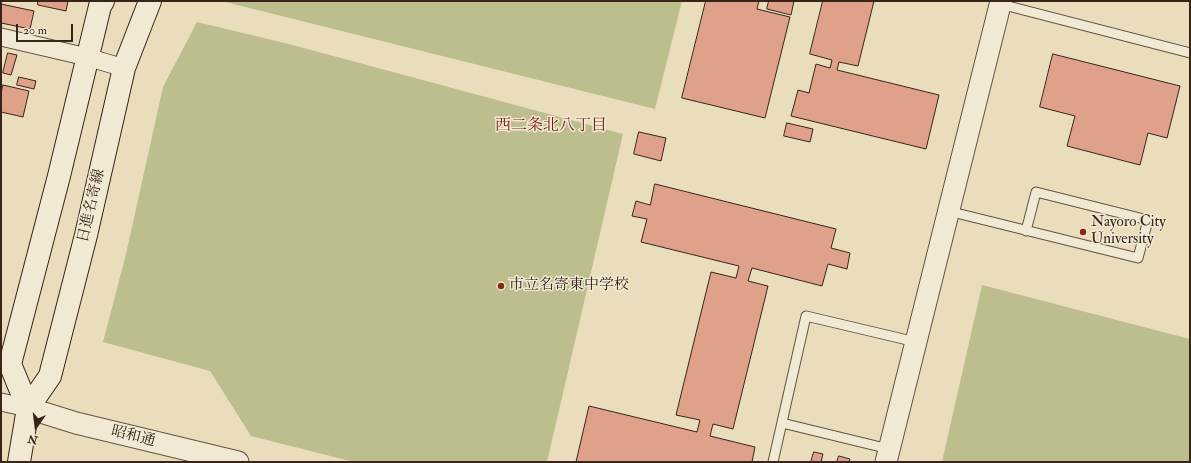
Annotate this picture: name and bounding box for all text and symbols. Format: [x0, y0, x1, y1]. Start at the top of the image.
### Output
scale bar [18, 16, 75, 42]
text: 20 m [23, 23, 47, 38]
district label: 西二条北八丁目 [495, 117, 607, 137]
street label: 日進名寄線 [75, 167, 109, 245]
place label: Nayoro City University [1091, 214, 1166, 249]
marker: Nayoro City University [1078, 227, 1088, 237]
place label: 市立名寄東中学校 [509, 277, 629, 295]
marker: 市立名寄東中学校 [496, 281, 506, 291]
north arrow [16, 407, 56, 447]
street label: 昭和通 [109, 423, 157, 451]
text: N [27, 432, 39, 447]

